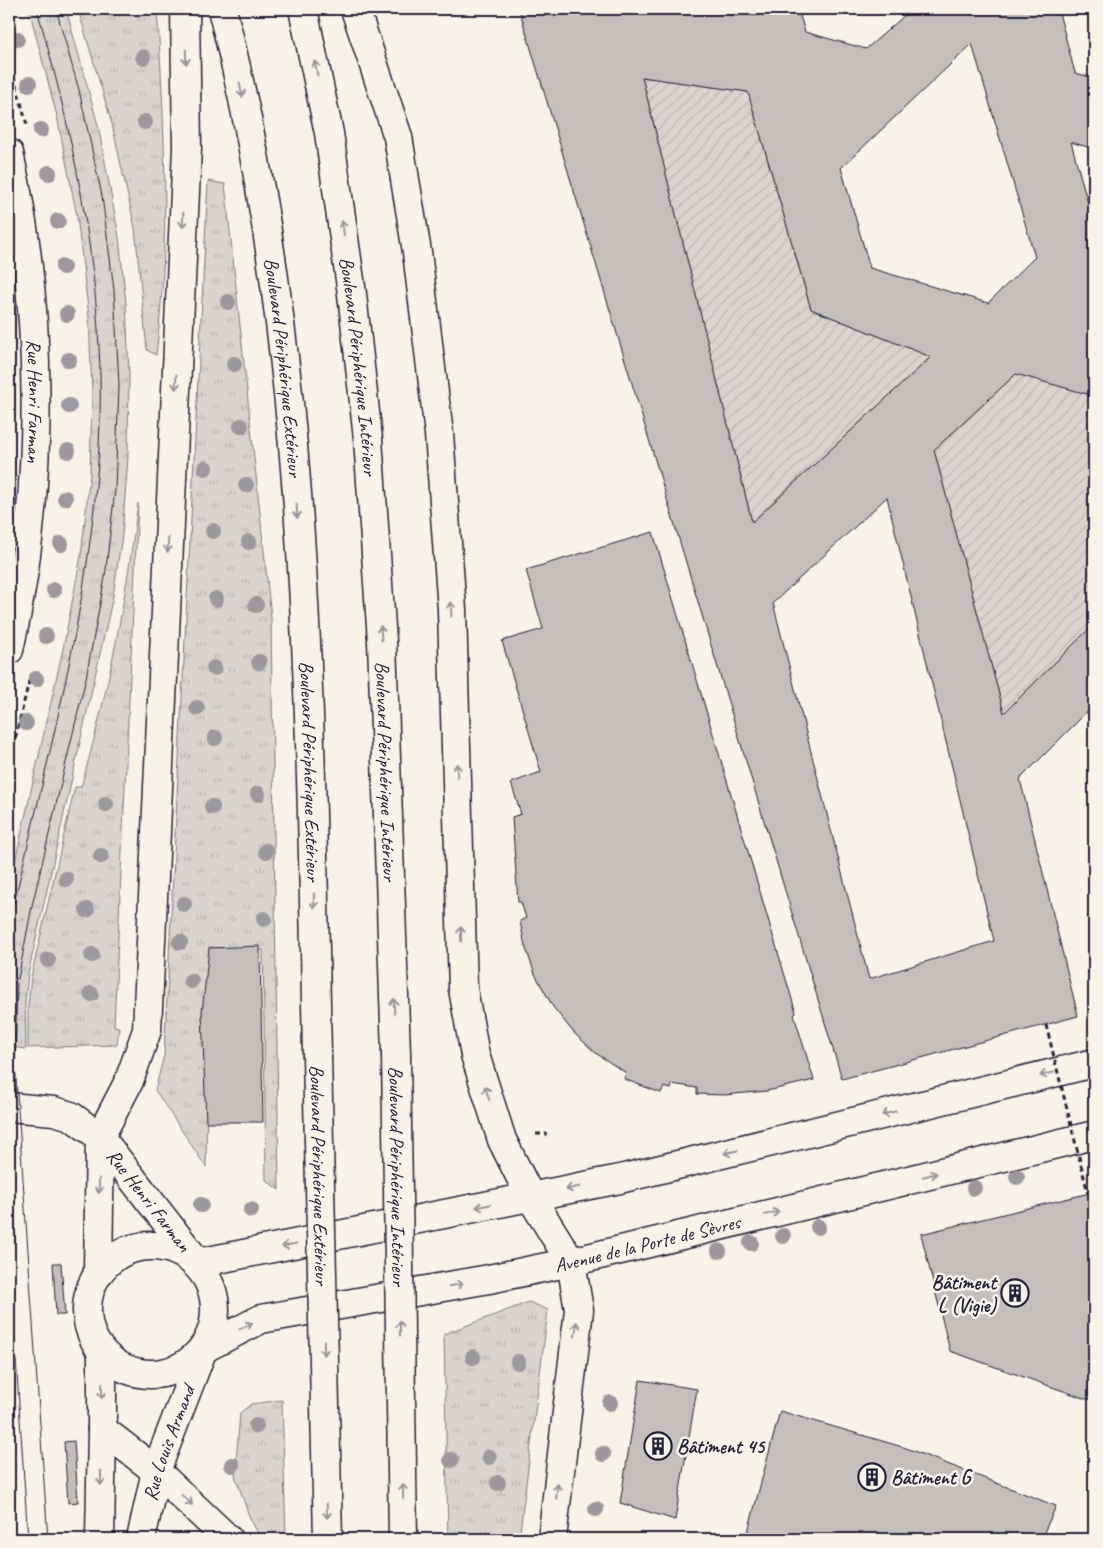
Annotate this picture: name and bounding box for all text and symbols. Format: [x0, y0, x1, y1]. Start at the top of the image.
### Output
one-way arrow [181, 49, 191, 65]
one-way arrow [311, 60, 320, 76]
one-way arrow [237, 82, 246, 98]
one-way arrow [179, 212, 188, 228]
one-way arrow [338, 220, 348, 236]
street label: Boulevard Périphérique Intérieur [334, 255, 383, 478]
street label: Boulevard Périphérique Extérieur [258, 256, 308, 480]
street label: Rue Henri Farman [21, 339, 48, 464]
one-way arrow [171, 374, 180, 390]
one-way arrow [293, 503, 302, 519]
one-way arrow [163, 536, 173, 552]
one-way arrow [447, 601, 456, 617]
one-way arrow [377, 626, 386, 642]
street label: Boulevard Périphérique Extérieur [294, 661, 326, 883]
street label: Boulevard Périphérique Intérieur [370, 661, 402, 883]
one-way arrow [452, 764, 461, 780]
one-way arrow [309, 892, 319, 908]
one-way arrow [457, 926, 466, 942]
one-way arrow [389, 998, 399, 1014]
street label: Boulevard Périphérique Extérieur [304, 1065, 334, 1287]
street label: Boulevard Périphérique Intérieur [383, 1066, 411, 1288]
one-way arrow [1039, 1070, 1055, 1079]
one-way arrow [482, 1086, 491, 1102]
one-way arrow [882, 1109, 898, 1118]
street label: Rue Henri Farman [101, 1144, 197, 1258]
one-way arrow [724, 1148, 740, 1157]
one-way arrow [921, 1170, 937, 1179]
one-way arrow [94, 1178, 104, 1194]
one-way arrow [565, 1184, 581, 1194]
one-way arrow [475, 1202, 491, 1211]
one-way arrow [763, 1208, 779, 1217]
street label: Avenue de la Porte de Sèvres [552, 1209, 745, 1278]
one-way arrow [281, 1240, 297, 1250]
place label: Bâtiment L (Vigie) [931, 1270, 998, 1318]
building icon: Bâtiment L (Vigie) [1000, 1278, 1030, 1308]
one-way arrow [448, 1279, 464, 1289]
one-way arrow [395, 1320, 405, 1336]
one-way arrow [238, 1321, 253, 1330]
one-way arrow [571, 1322, 581, 1338]
one-way arrow [319, 1340, 328, 1356]
street label: Rue Louis Armand [138, 1379, 202, 1503]
one-way arrow [97, 1382, 107, 1399]
building icon: Bâtiment 45 [643, 1431, 673, 1461]
place label: Bâtiment 45 [677, 1434, 766, 1459]
building icon: Bâtiment G [857, 1462, 887, 1492]
place label: Bâtiment G [891, 1465, 973, 1490]
one-way arrow [96, 1470, 106, 1486]
one-way arrow [398, 1483, 407, 1499]
one-way arrow [552, 1483, 562, 1499]
one-way arrow [180, 1494, 193, 1506]
one-way arrow [323, 1503, 332, 1519]

